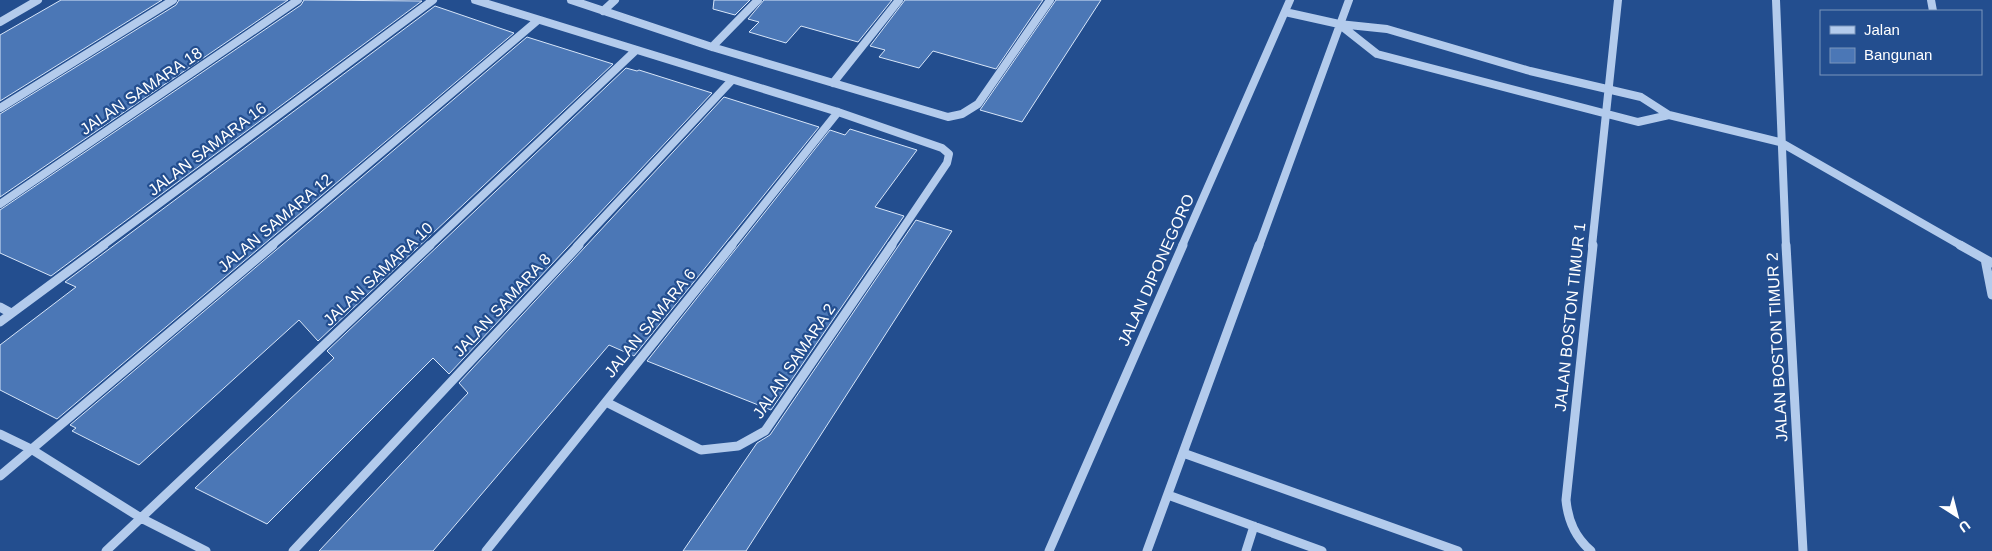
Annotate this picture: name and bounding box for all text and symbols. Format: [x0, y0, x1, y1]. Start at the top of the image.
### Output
legend [1820, 10, 1982, 75]
text: Jalan [1864, 21, 1900, 38]
street label: JALAN SAMARA 18 [77, 44, 205, 138]
text: Bangunan [1864, 46, 1932, 63]
street label: JALAN SAMARA 16 [145, 99, 269, 199]
street label: JALAN SAMARA 12 [215, 170, 335, 276]
street label: JALAN DIPONEGORO [1115, 191, 1197, 349]
street label: JALAN SAMARA 10 [320, 219, 436, 329]
street label: JALAN BOSTON TIMUR 1 [1552, 222, 1588, 412]
street label: JALAN SAMARA 8 [450, 250, 554, 360]
street label: JALAN BOSTON TIMUR 2 [1764, 252, 1790, 442]
street label: JALAN SAMARA 6 [601, 265, 699, 381]
street label: JALAN SAMARA 2 [749, 301, 839, 421]
north arrow [1932, 491, 1982, 541]
text: U [1956, 517, 1973, 536]

